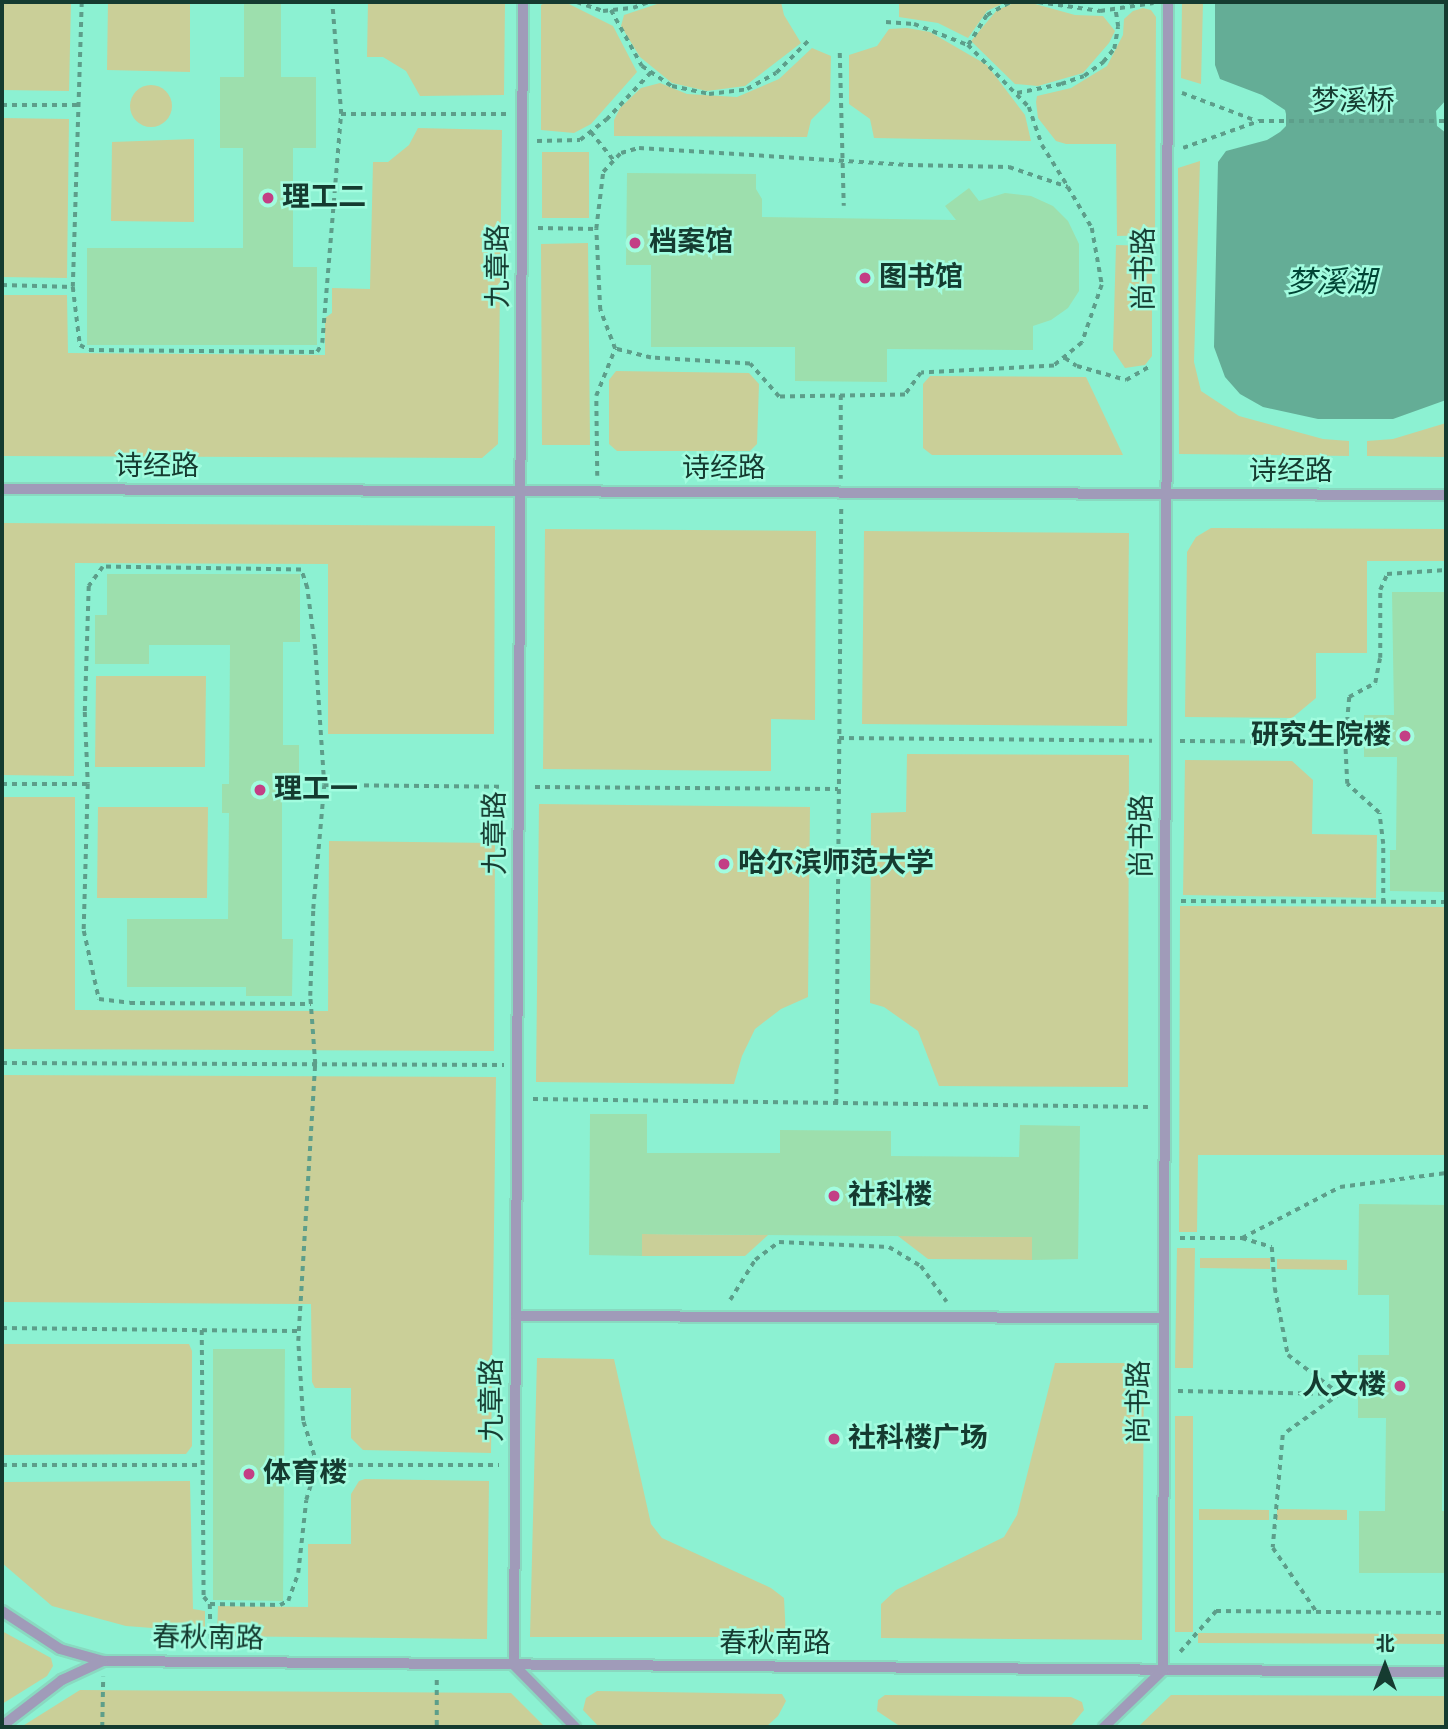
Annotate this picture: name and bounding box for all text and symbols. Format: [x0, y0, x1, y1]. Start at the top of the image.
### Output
street label: 梦溪桥 [1311, 85, 1395, 119]
place label: 理工二 [282, 181, 366, 215]
marker: 理工二 [260, 190, 276, 206]
street label: 九章路 [482, 224, 516, 308]
place label: 档案馆 [649, 226, 733, 260]
street label: 尚书路 [1128, 227, 1162, 311]
marker: 档案馆 [627, 235, 643, 251]
place label: 图书馆 [879, 261, 963, 295]
water label: 梦溪湖 [1286, 265, 1376, 301]
marker: 图书馆 [857, 270, 873, 286]
street label: 诗经路 [115, 450, 199, 484]
street label: 诗经路 [682, 452, 766, 486]
street label: 诗经路 [1249, 455, 1333, 489]
place label: 研究生院楼 [1251, 719, 1391, 753]
marker: 研究生院楼 [1397, 728, 1413, 744]
place label: 理工一 [274, 773, 358, 807]
marker: 理工一 [252, 782, 268, 798]
street label: 九章路 [479, 791, 513, 875]
street label: 尚书路 [1126, 794, 1160, 878]
place label: 哈尔滨师范大学 [738, 847, 934, 881]
marker: 哈尔滨师范大学 [716, 856, 732, 872]
place label: 社科楼 [848, 1179, 932, 1213]
marker: 社科楼 [826, 1188, 842, 1204]
street label: 九章路 [476, 1358, 510, 1442]
street label: 尚书路 [1123, 1360, 1157, 1444]
place label: 人文楼 [1302, 1369, 1386, 1403]
marker: 人文楼 [1392, 1378, 1408, 1394]
place label: 社科楼广场 [848, 1422, 988, 1456]
marker: 社科楼广场 [826, 1431, 842, 1447]
place label: 体育楼 [263, 1457, 347, 1491]
marker: 体育楼 [241, 1466, 257, 1482]
street label: 春秋南路 [152, 1621, 264, 1657]
street label: 春秋南路 [719, 1627, 831, 1661]
north arrow [1350, 1631, 1420, 1701]
text: 北 [1375, 1635, 1395, 1654]

